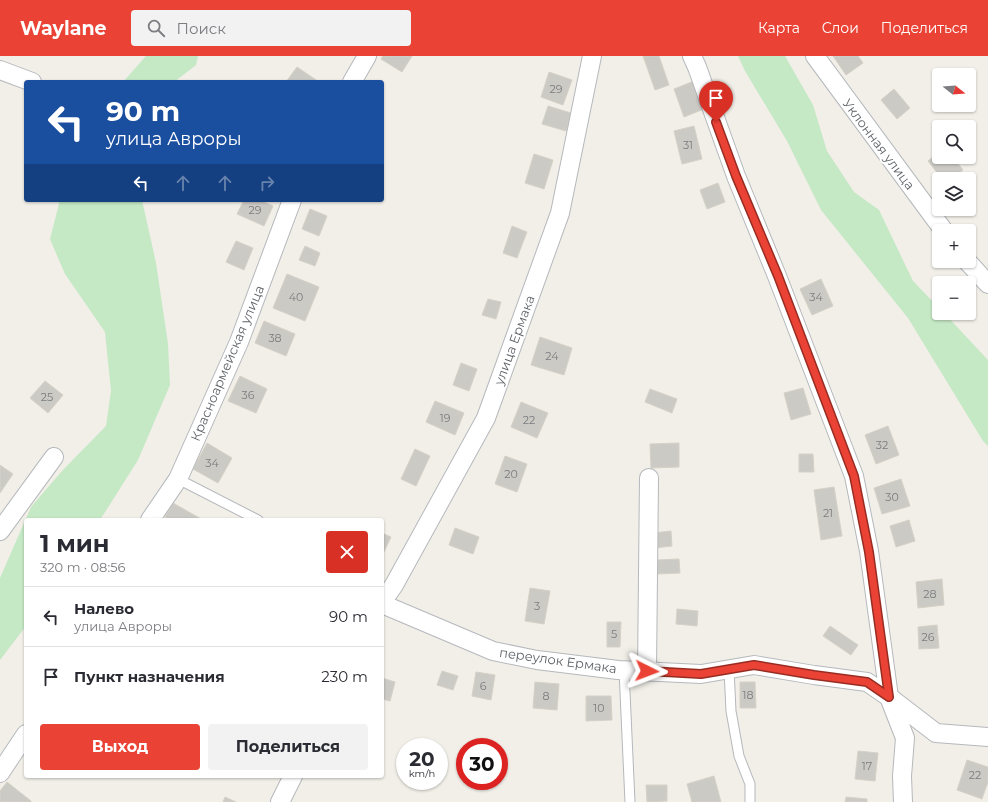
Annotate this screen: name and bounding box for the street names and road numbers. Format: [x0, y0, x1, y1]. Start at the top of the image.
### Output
street label: Уклонная улица [840, 95, 918, 193]
street label: Красноармейская улица [187, 283, 267, 443]
street label: улица Ермака [490, 293, 538, 388]
street label: переулок Ермака [498, 644, 618, 676]

